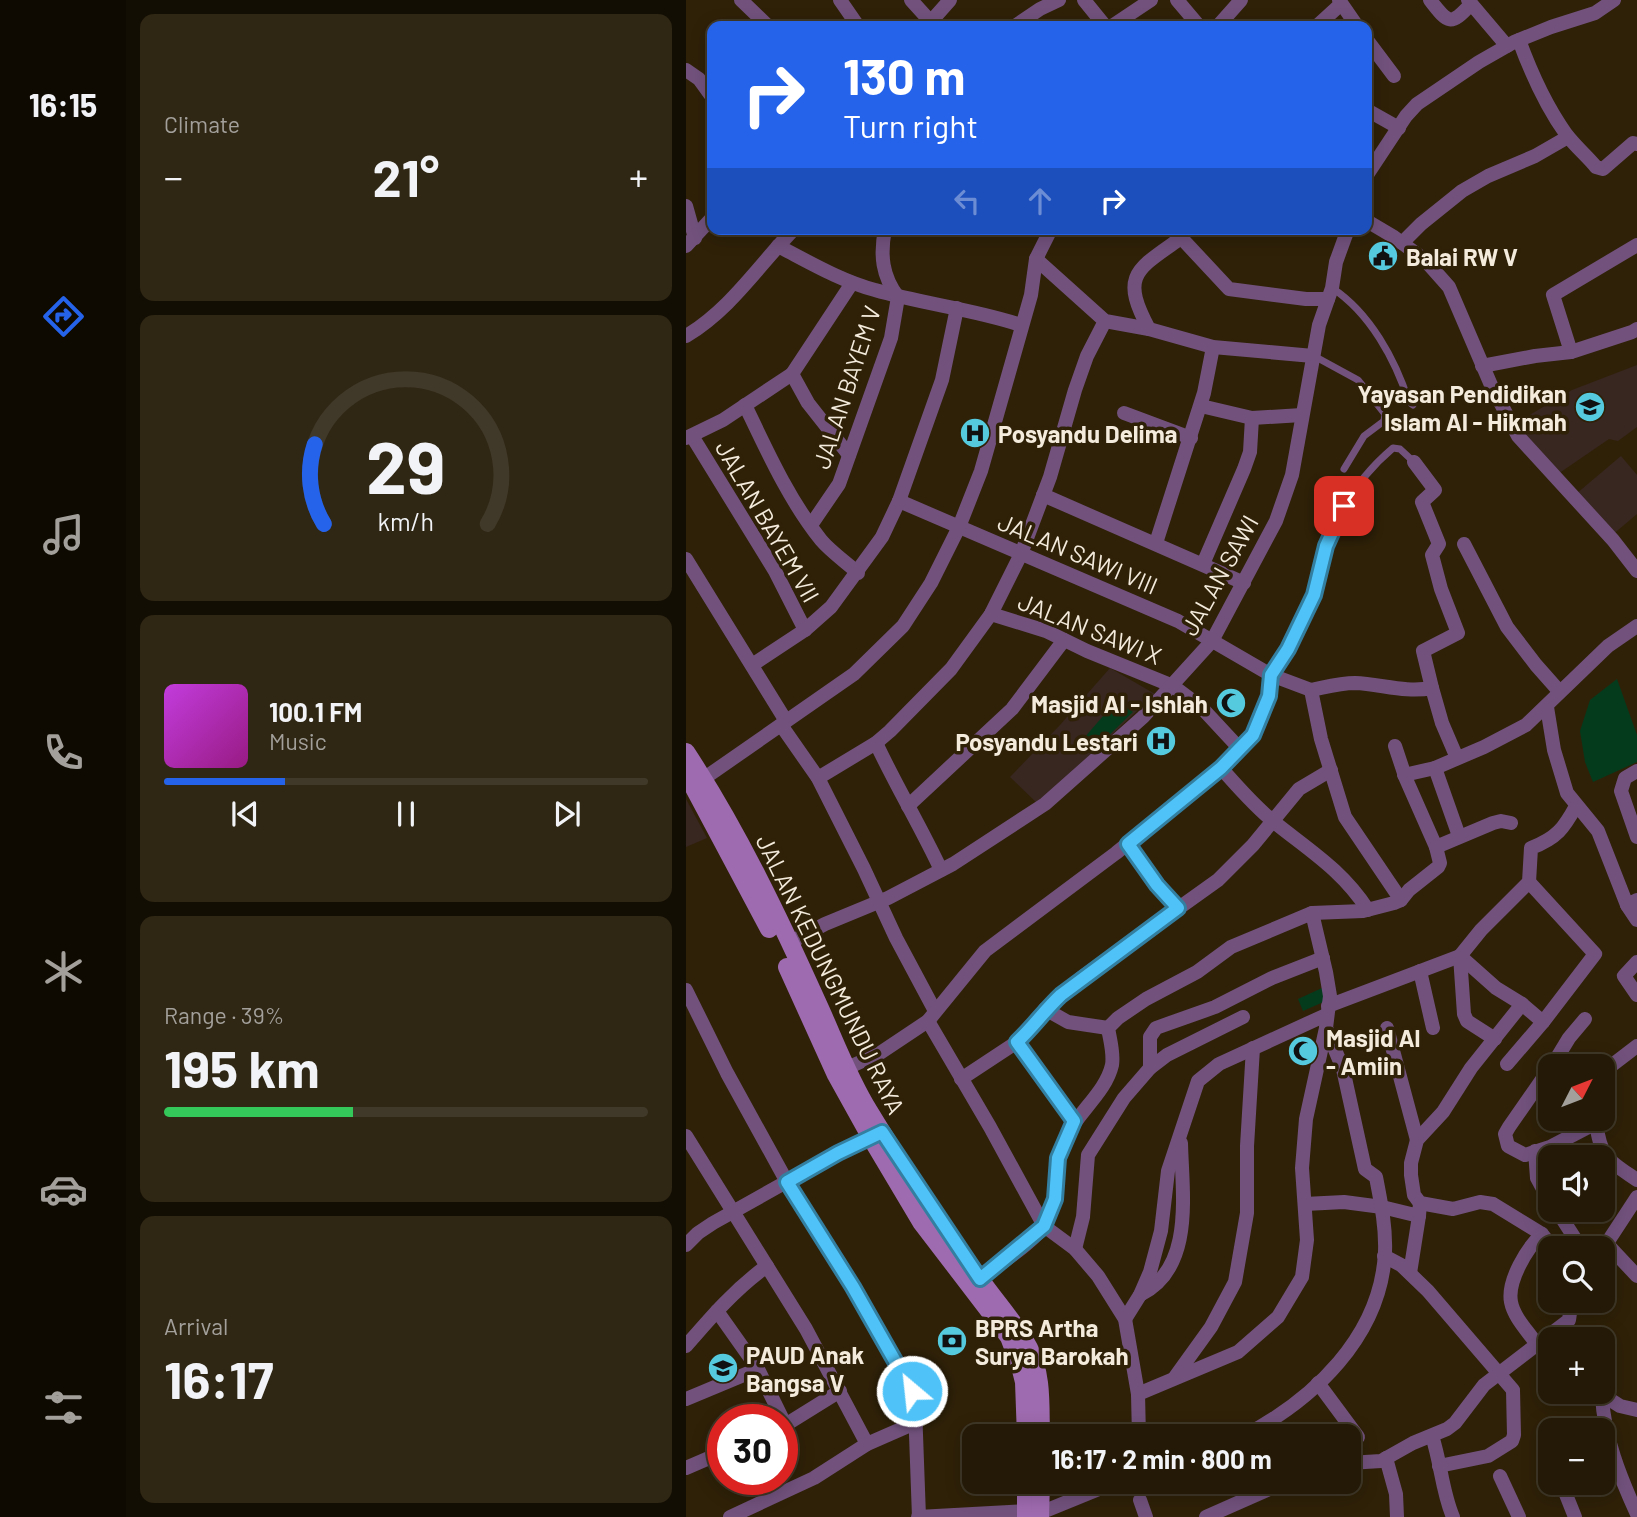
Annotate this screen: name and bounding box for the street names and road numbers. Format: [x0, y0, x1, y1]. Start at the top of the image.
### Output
street label: JALAN BAYEM V [806, 302, 886, 472]
street label: JALAN BAYEM VII [710, 435, 826, 607]
street label: JALAN SAWI VIII [994, 506, 1162, 600]
street label: JALAN SAWI [1174, 510, 1264, 640]
street label: JALAN SAWI X [1014, 586, 1166, 670]
street label: JALAN KEDUNGMUNDU RAYA [751, 829, 911, 1119]

